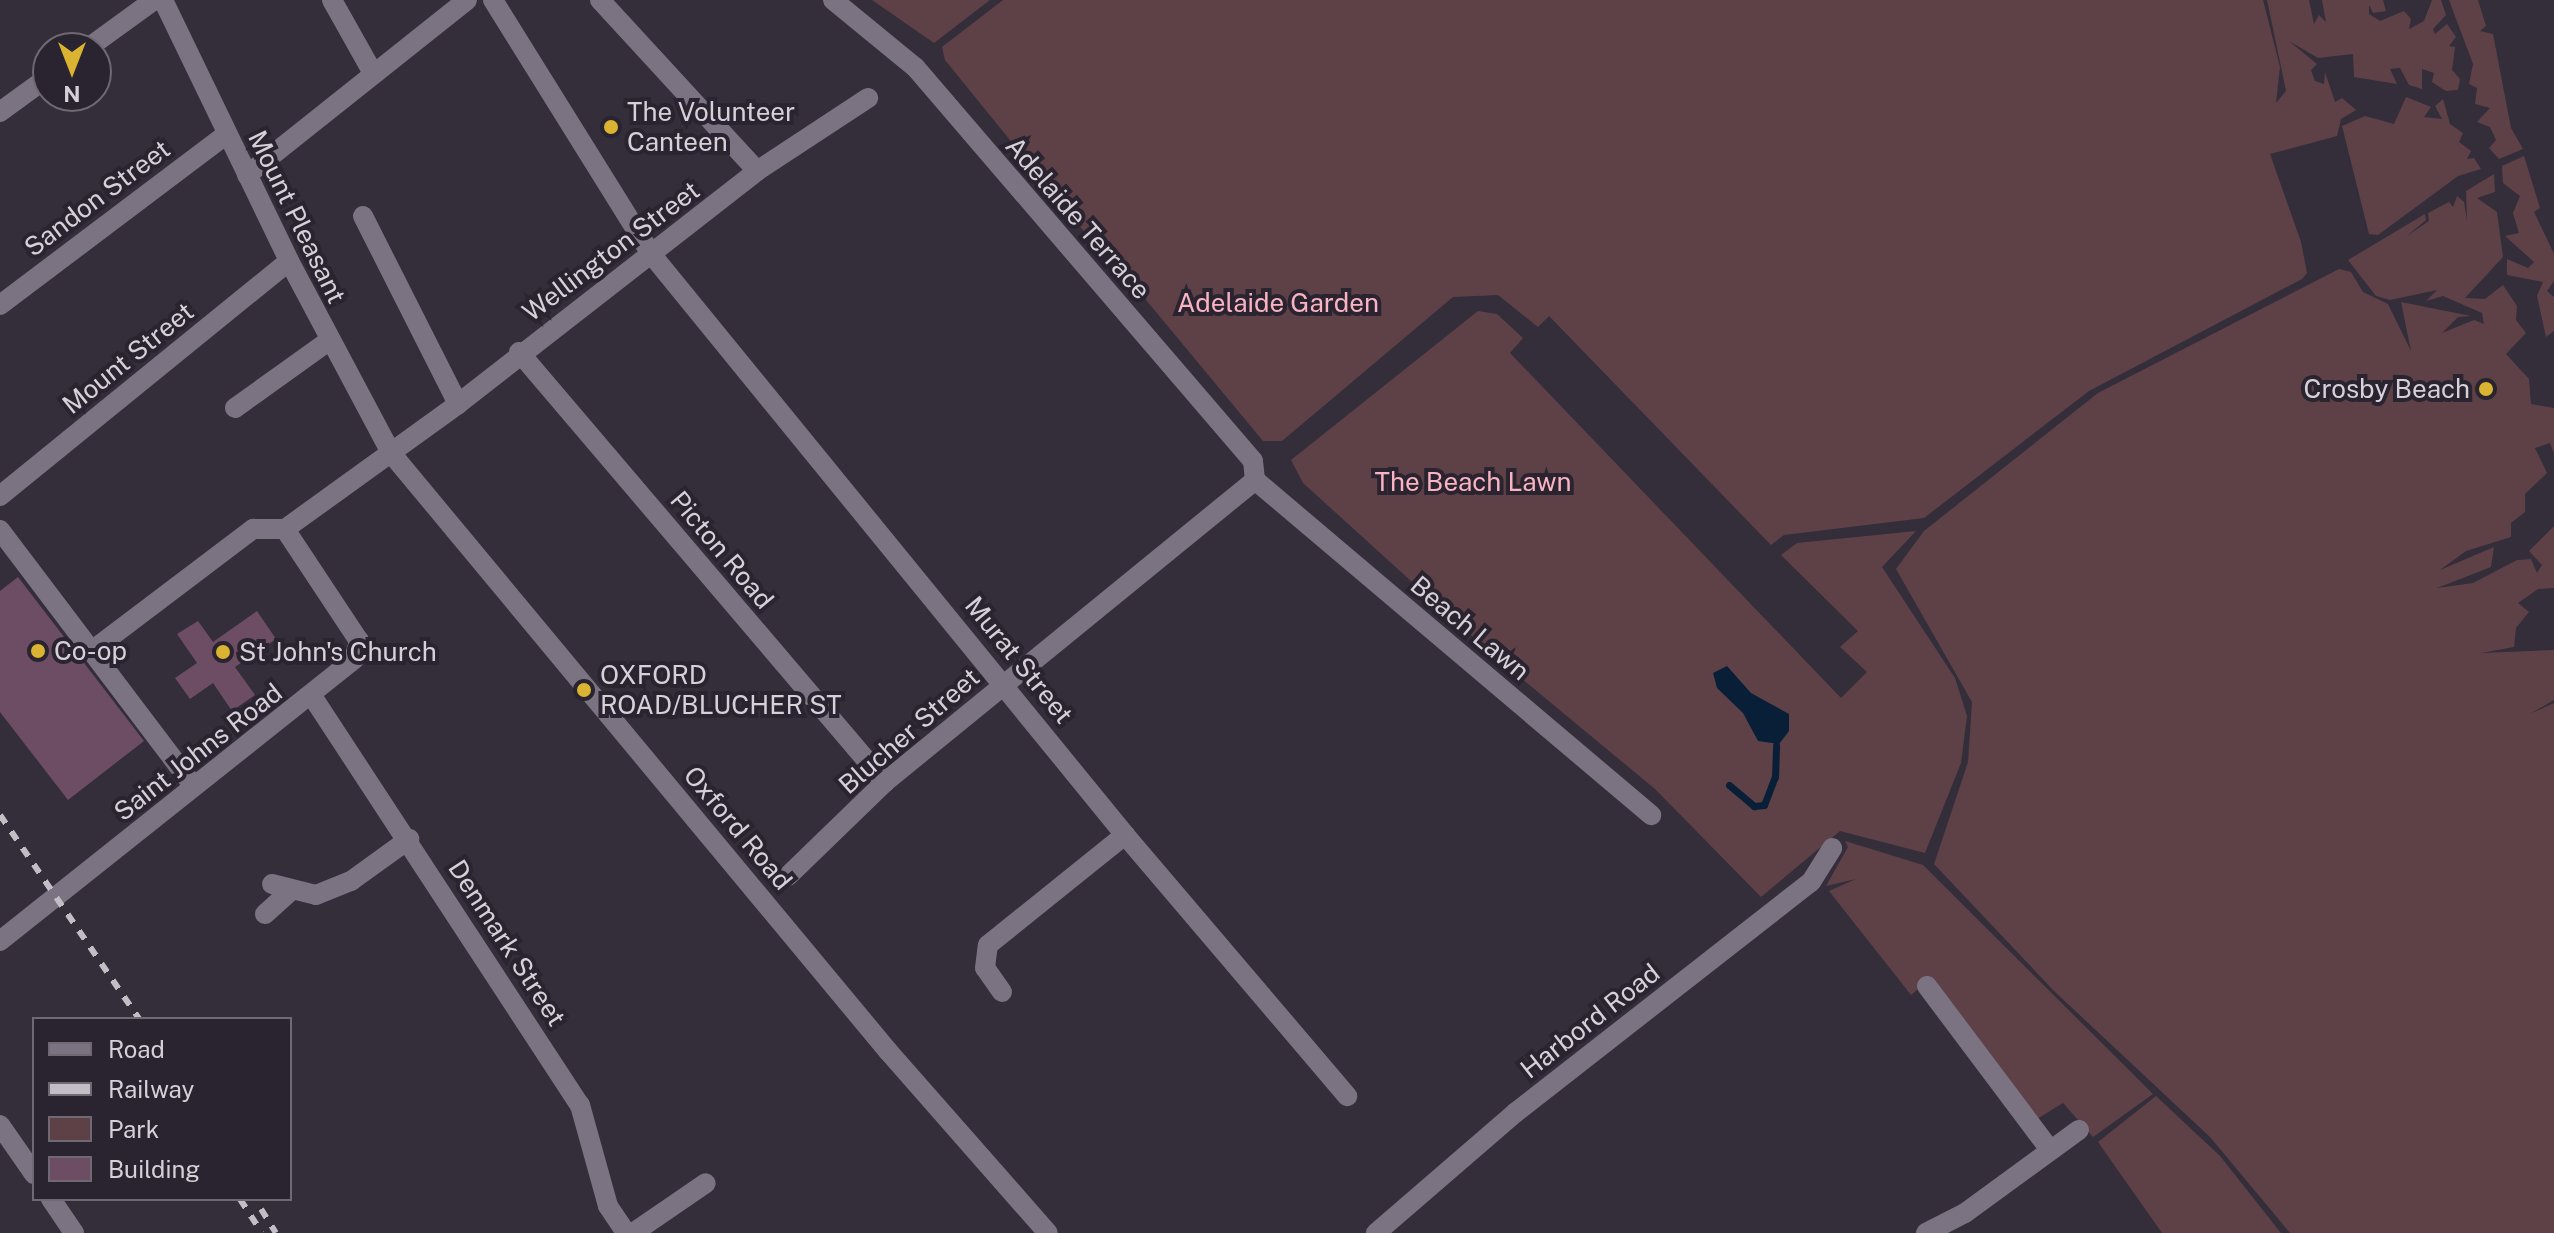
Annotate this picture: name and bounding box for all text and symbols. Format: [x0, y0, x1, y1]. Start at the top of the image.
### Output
north arrow [32, 32, 112, 112]
text: N [63, 81, 81, 107]
place label: The Volunteer Canteen [627, 96, 796, 158]
marker: The Volunteer Canteen [602, 118, 620, 136]
street label: Mount Pleasant [242, 126, 352, 308]
street label: Adelaide Terrace [999, 130, 1157, 306]
street label: Sandon Street [18, 133, 176, 263]
street label: Wellington Street [516, 174, 706, 328]
park label: Adelaide Garden [1177, 287, 1379, 319]
street label: Mount Street [56, 296, 200, 420]
place label: Crosby Beach [2303, 373, 2470, 405]
marker: Crosby Beach [2477, 380, 2495, 398]
park label: The Beach Lawn [1374, 466, 1572, 498]
street label: Picton Road [664, 485, 780, 615]
street label: Beach Lawn [1404, 569, 1536, 687]
street label: Murat Street [958, 590, 1080, 730]
place label: Co-op [54, 635, 127, 667]
place label: St John's Church [239, 636, 437, 668]
marker: Co-op [29, 642, 47, 660]
marker: St John's Church [214, 643, 232, 661]
place label: OXFORD ROAD/BLUCHER ST [600, 659, 842, 720]
street label: Blucher Street [832, 661, 986, 801]
street label: Saint Johns Road [108, 677, 288, 827]
marker: OXFORD ROAD/BLUCHER ST [575, 681, 593, 699]
street label: Oxford Road [677, 760, 799, 896]
street label: Denmark Street [442, 854, 572, 1032]
street label: Harbord Road [1514, 957, 1666, 1085]
legend [32, 1017, 292, 1201]
text: Road [108, 1035, 165, 1063]
text: Railway [108, 1075, 194, 1103]
text: Park [108, 1115, 159, 1143]
text: Building [108, 1155, 200, 1183]

